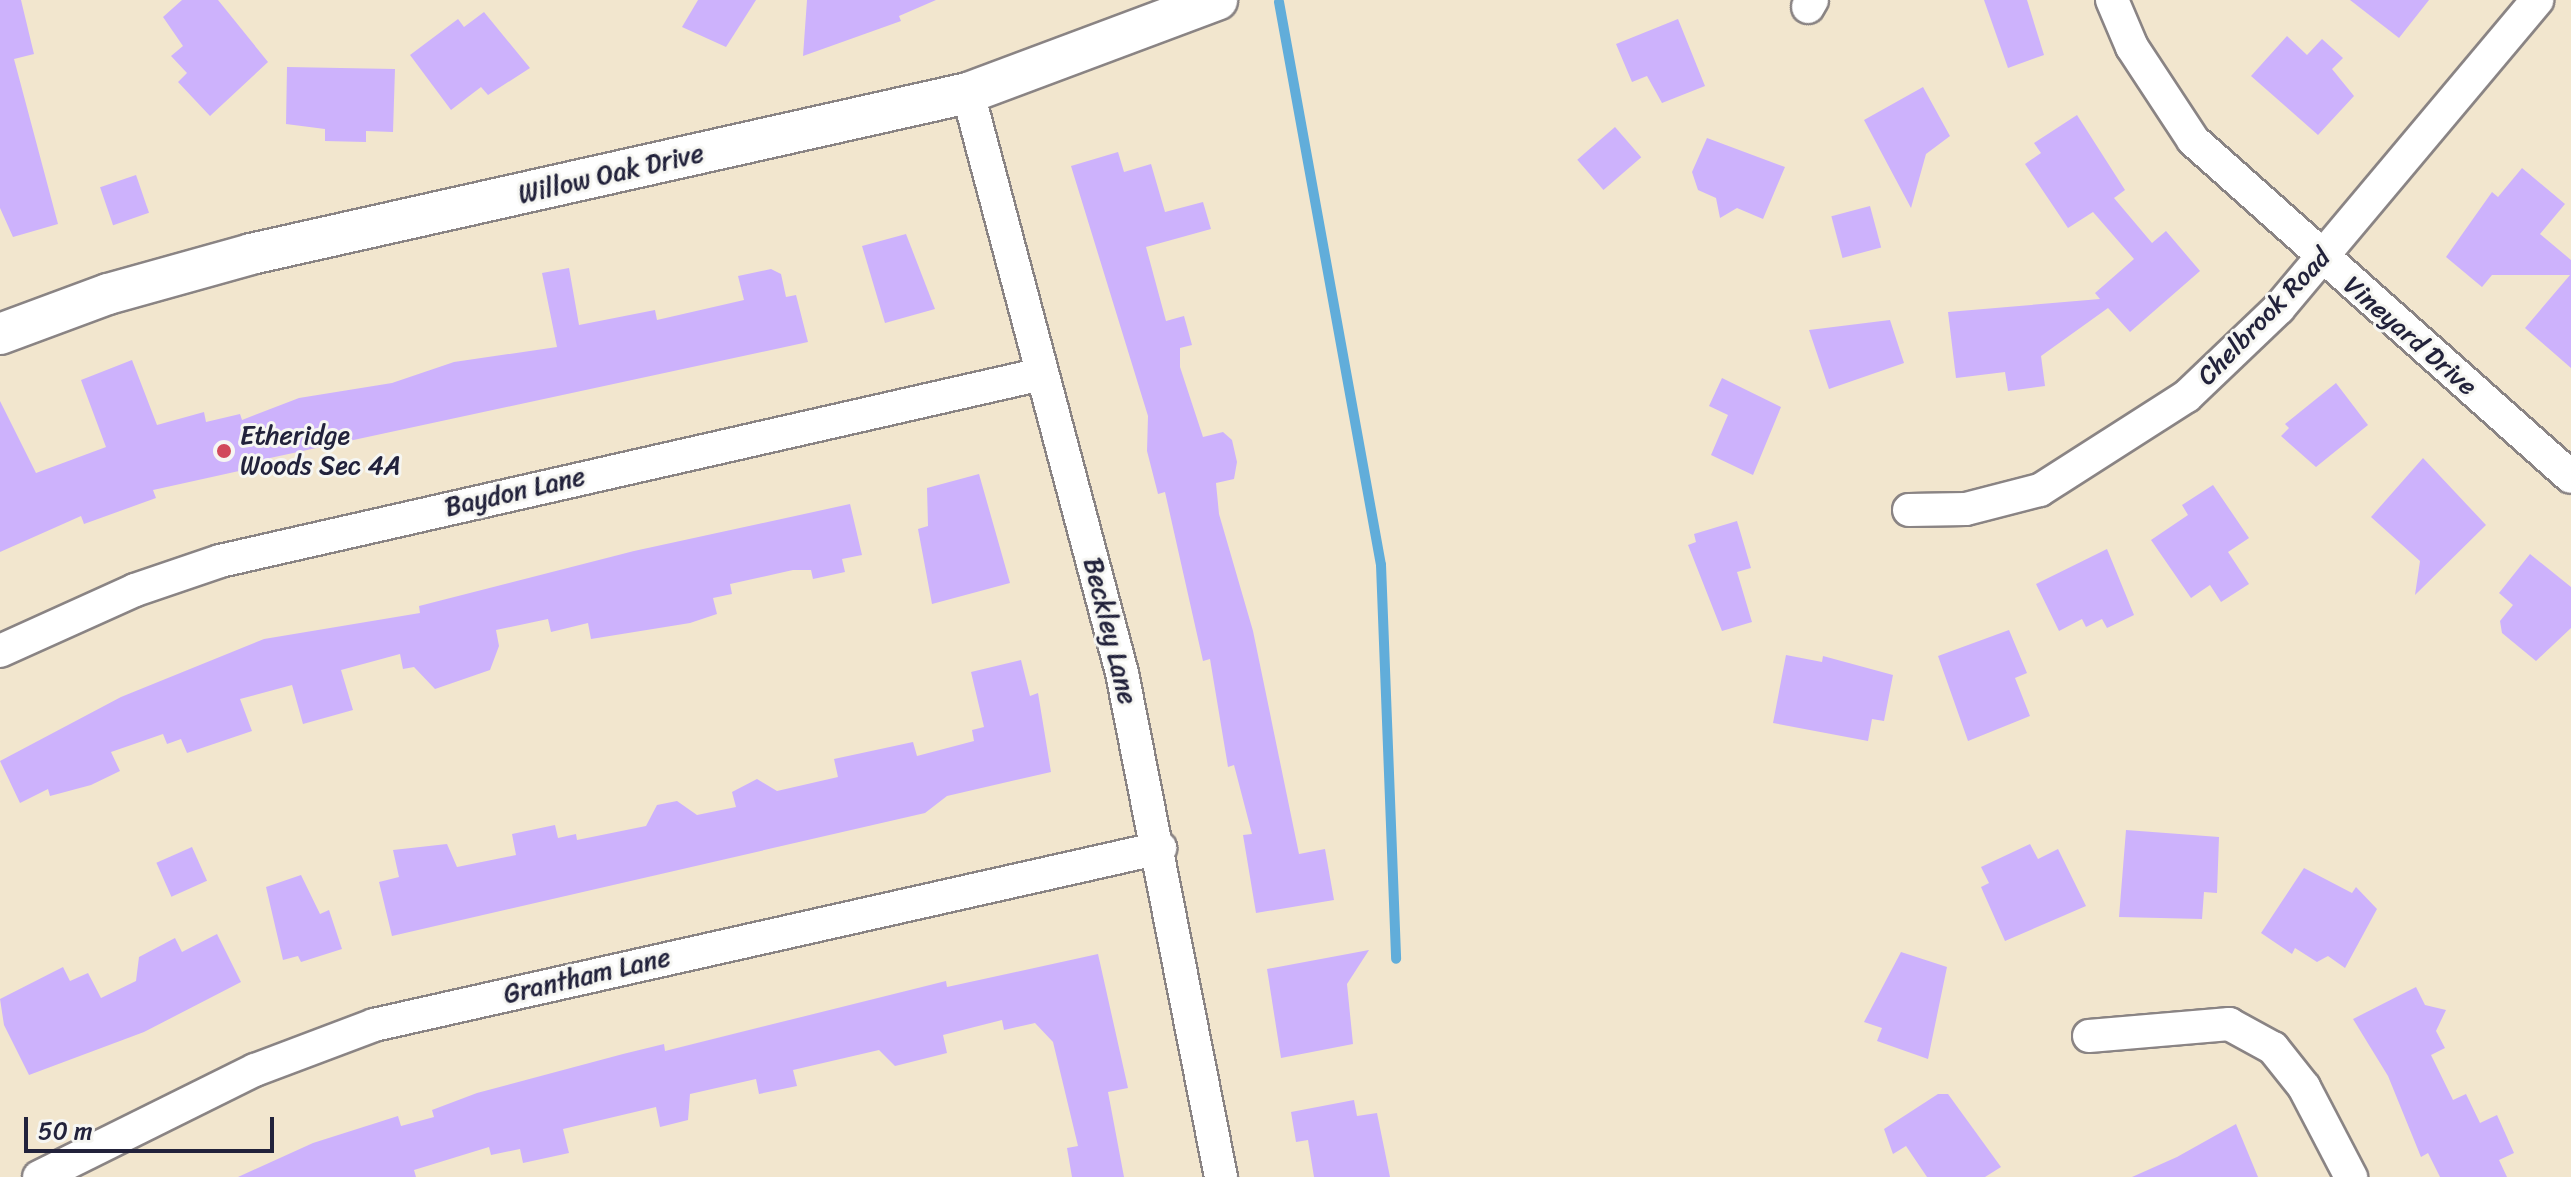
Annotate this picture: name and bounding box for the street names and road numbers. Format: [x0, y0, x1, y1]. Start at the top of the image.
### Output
street label: Willow Oak Drive [515, 138, 707, 210]
street label: Chelbrook Road [2191, 242, 2337, 392]
street label: Vineyard Drive [2337, 270, 2483, 402]
street label: Baydon Lane [442, 461, 588, 523]
street label: Beckley Lane [1077, 554, 1143, 708]
street label: Grantham Lane [501, 942, 673, 1010]

